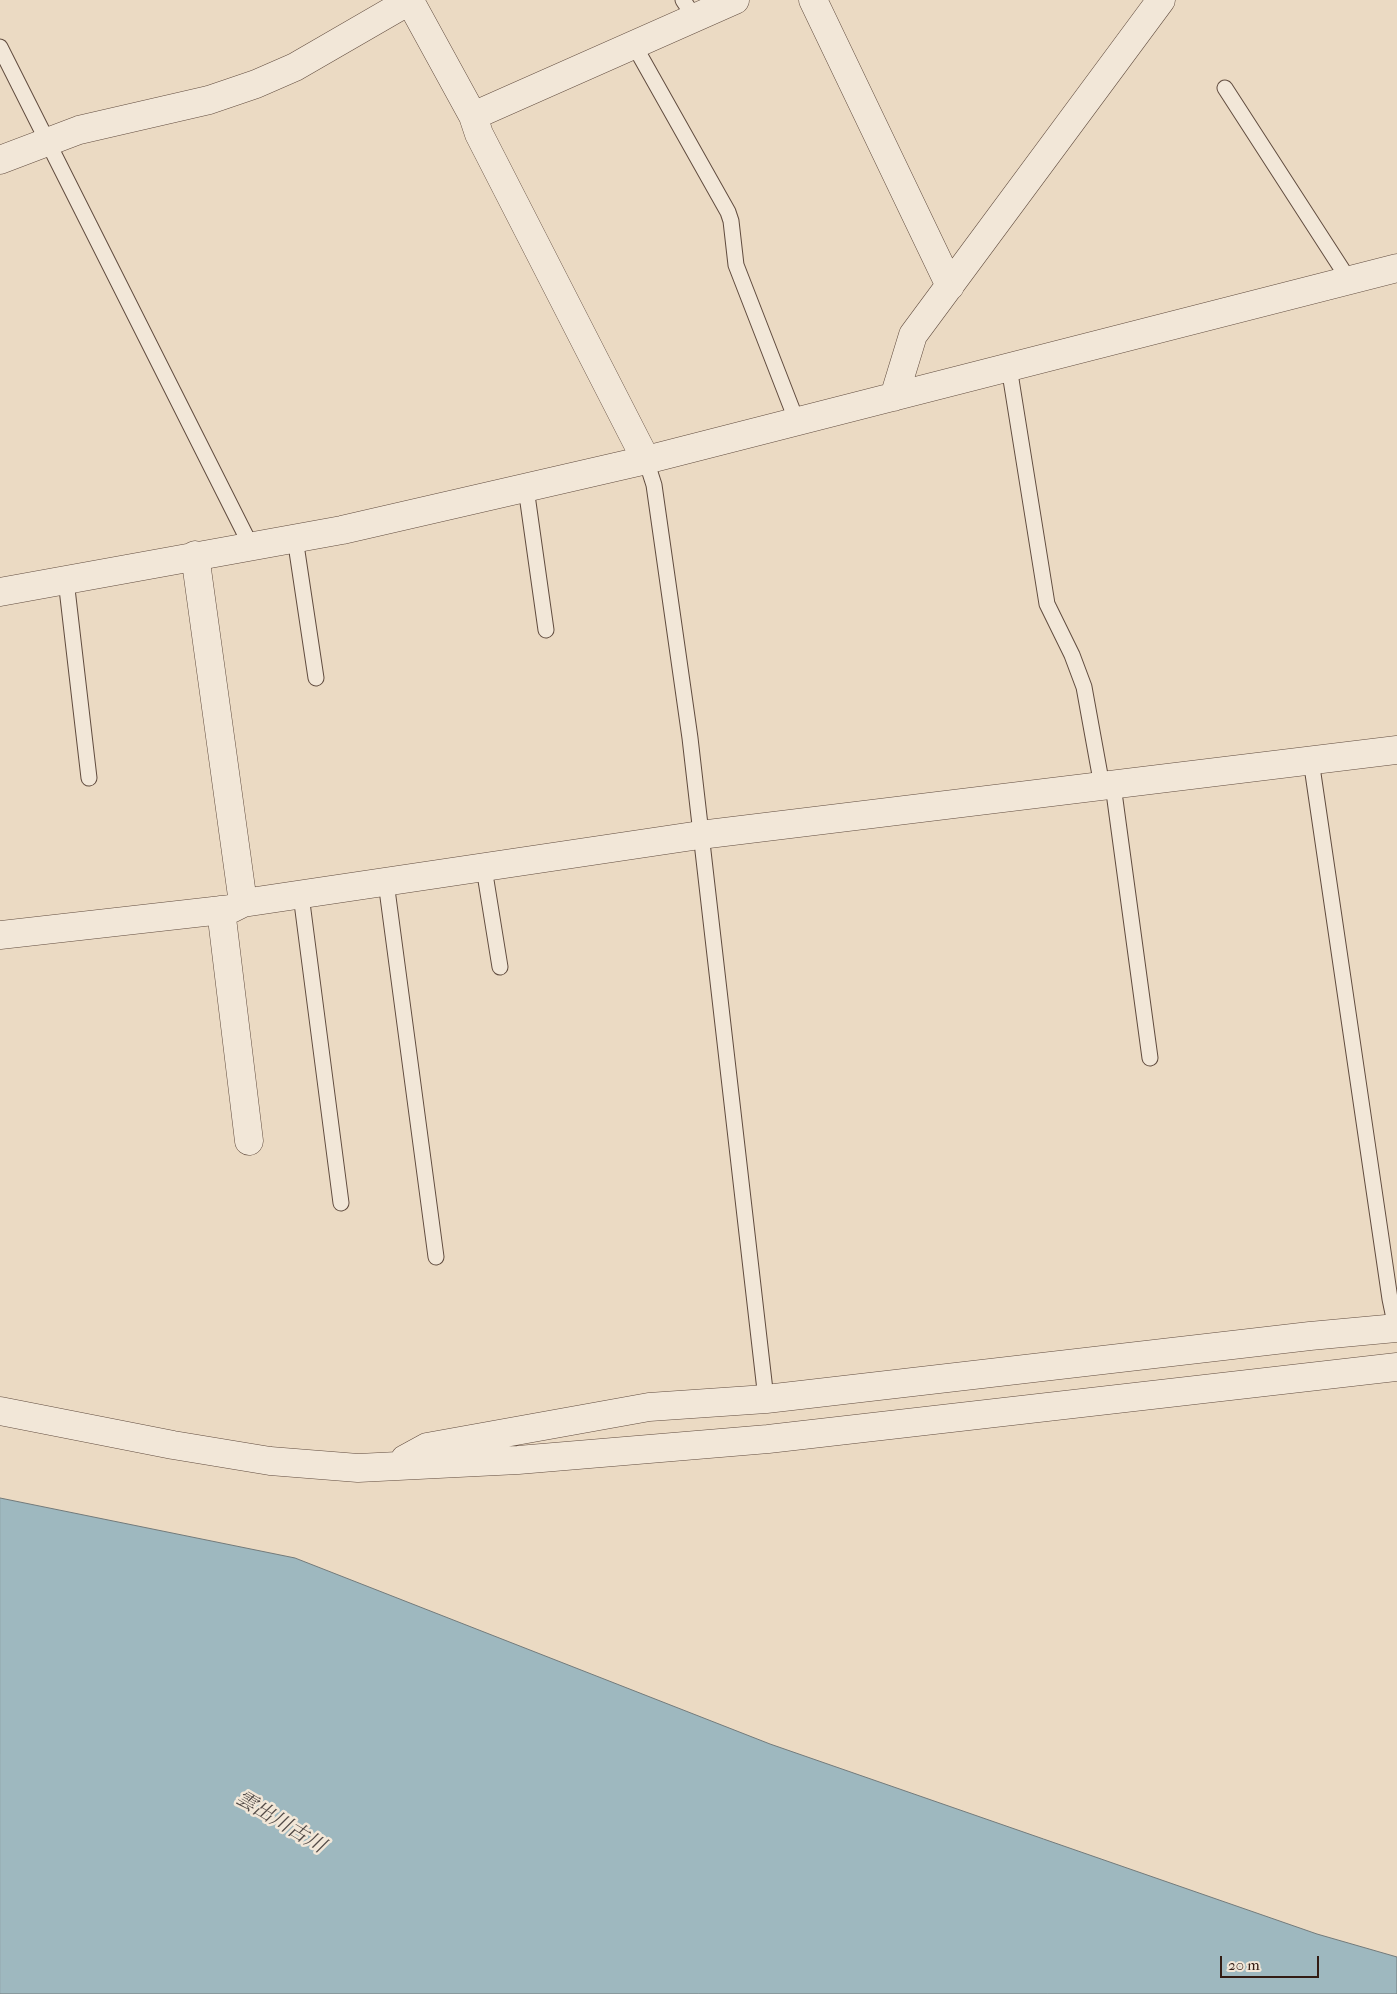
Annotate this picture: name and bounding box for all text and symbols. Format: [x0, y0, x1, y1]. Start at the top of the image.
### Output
water label: 雲出川古川 [231, 1787, 329, 1859]
scale bar [1222, 1946, 1321, 1978]
text: 20 m [1228, 1956, 1260, 1974]

